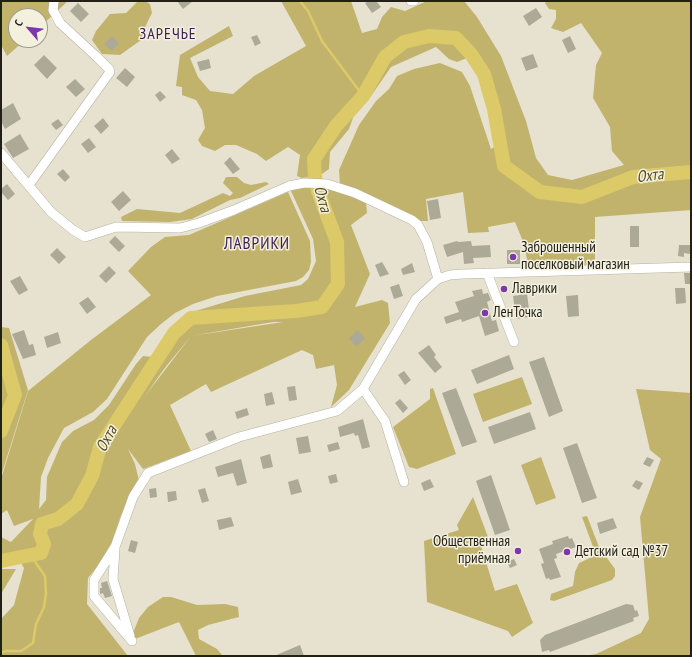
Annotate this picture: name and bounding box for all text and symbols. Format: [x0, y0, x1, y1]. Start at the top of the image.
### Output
north arrow [8, 8, 48, 48]
text: С [11, 17, 26, 28]
district label: ЗАРЕЧЬЕ [139, 24, 197, 44]
water label: Охта [636, 165, 664, 187]
water label: Охта [309, 184, 335, 214]
district label: ЛАВРИКИ [224, 234, 290, 254]
place label: Заброшенный поселковый магазин [521, 239, 630, 274]
marker: Заброшенный поселковый магазин [508, 252, 518, 262]
place label: Лаврики [512, 280, 557, 298]
marker: Лаврики [499, 284, 509, 294]
place label: ЛенТочка [493, 304, 543, 322]
marker: ЛенТочка [480, 308, 490, 318]
water label: Охта [92, 423, 122, 455]
place label: Общественная приёмная [433, 533, 510, 568]
place label: Детский сад №37 [575, 543, 668, 561]
marker: Общественная приёмная [513, 546, 523, 556]
marker: Детский сад №37 [562, 547, 572, 557]

